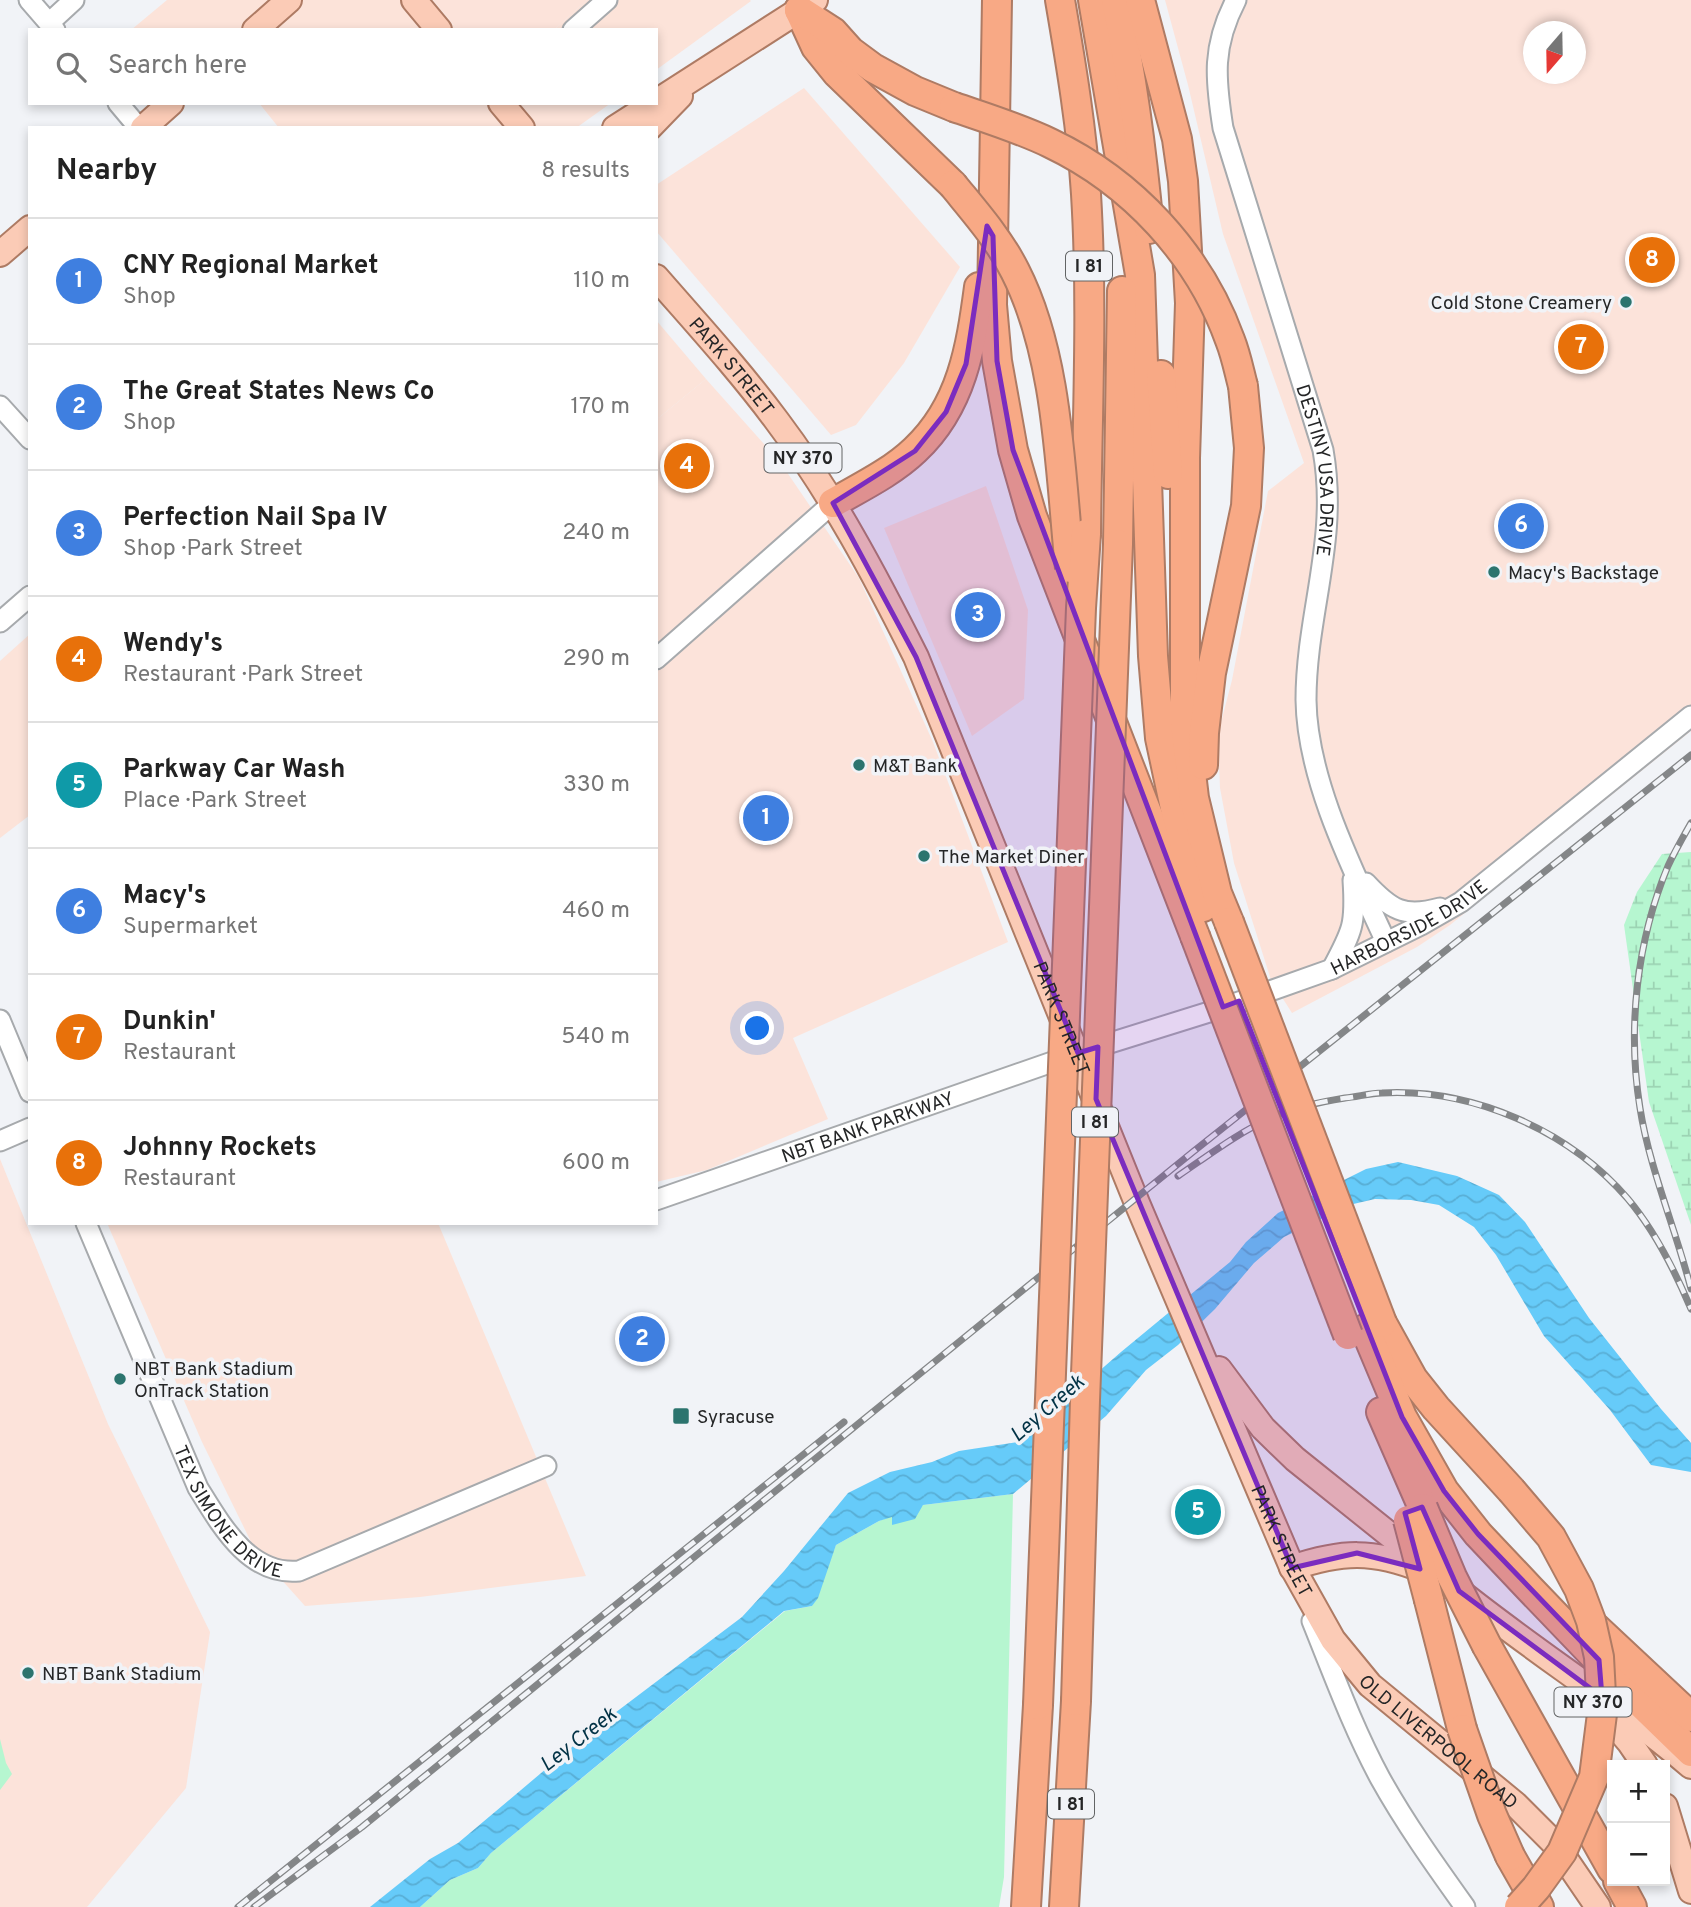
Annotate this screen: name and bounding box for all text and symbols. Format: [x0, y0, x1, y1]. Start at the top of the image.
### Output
north arrow [1523, 21, 1586, 84]
search box [28, 28, 658, 105]
icon: search [52, 48, 90, 86]
text: Search here [108, 50, 247, 83]
text: Nearby [56, 153, 157, 190]
text: 8 results [541, 157, 630, 186]
pin: 8 [1629, 234, 1675, 286]
text: CNY Regional Market [123, 250, 378, 283]
road number: I 81 [1066, 252, 1112, 280]
text: 1 [74, 267, 84, 296]
text: 110 m [573, 267, 630, 296]
text: Shop [123, 283, 176, 312]
place label: Cold Stone Creamery [1431, 292, 1612, 316]
marker: Cold Stone Creamery [1618, 294, 1634, 310]
street label: PARK STREET [683, 313, 778, 421]
pin: 7 [1558, 321, 1604, 373]
text: The Great States News Co [123, 376, 434, 409]
street label: DESTINY USA DRIVE [1289, 382, 1337, 558]
text: 2 [72, 393, 86, 422]
text: 170 m [571, 393, 630, 422]
text: Shop [123, 409, 176, 438]
pin: 4 [664, 440, 710, 492]
road number: NY 370 [764, 444, 842, 472]
pin: 6 [1498, 500, 1544, 552]
text: Perfection Nail Spa IV [123, 502, 388, 535]
text: 3 [72, 519, 86, 548]
text: 240 m [562, 519, 630, 548]
text: Shop · Park Street [123, 535, 303, 564]
place label: Macy's Backstage [1508, 562, 1659, 586]
marker: Macy's Backstage [1486, 564, 1502, 580]
pin: 3 [955, 589, 1001, 641]
text: Wendy's [123, 628, 223, 661]
text: 4 [72, 645, 86, 674]
text: 290 m [563, 645, 630, 674]
text: Restaurant · Park Street [123, 661, 363, 690]
text: Parkway Car Wash [123, 754, 345, 787]
place label: M&T Bank [873, 755, 958, 779]
marker: M&T Bank [851, 757, 867, 773]
text: 5 [72, 771, 86, 800]
text: 330 m [563, 771, 630, 800]
text: Place · Park Street [123, 787, 307, 816]
pin: 1 [743, 792, 789, 844]
place label: The Market Diner [938, 846, 1085, 870]
marker: The Market Diner [916, 848, 932, 864]
street label: HARBORSIDE DRIVE [1327, 875, 1493, 982]
text: Macy's [123, 880, 207, 913]
text: 6 [72, 897, 86, 926]
text: 460 m [562, 897, 630, 926]
text: Supermarket [123, 913, 258, 942]
street label: PARK STREET [1027, 958, 1094, 1079]
text: Dunkin' [123, 1006, 216, 1039]
your location [740, 1011, 774, 1045]
text: 7 [73, 1023, 85, 1052]
text: 540 m [561, 1023, 630, 1052]
text: Restaurant [123, 1039, 236, 1068]
street label: NBT BANK PARKWAY [779, 1087, 958, 1169]
road number: I 81 [1072, 1107, 1118, 1136]
text: Johnny Rockets [123, 1132, 317, 1165]
text: 8 [72, 1149, 86, 1178]
text: 600 m [562, 1149, 630, 1178]
text: Restaurant [123, 1165, 236, 1194]
pin: 2 [619, 1313, 665, 1365]
place label: NBT Bank Stadium OnTrack Station [134, 1358, 293, 1404]
water label: Ley Creek [1005, 1369, 1091, 1449]
marker: NBT Bank Stadium OnTrack Station [112, 1371, 128, 1387]
marker: Syracuse [671, 1406, 691, 1426]
place label: Syracuse [697, 1406, 774, 1430]
street label: TEX SIMONE DRIVE [167, 1442, 285, 1584]
street label: PARK STREET [1244, 1482, 1317, 1602]
pin: 5 [1175, 1486, 1221, 1538]
place label: NBT Bank Stadium [42, 1663, 201, 1687]
marker: NBT Bank Stadium [20, 1665, 36, 1681]
street label: OLD LIVERPOOL ROAD [1352, 1670, 1522, 1815]
road number: NY 370 [1554, 1688, 1632, 1716]
water label: Ley Creek [535, 1702, 623, 1779]
map controls [1607, 1760, 1670, 1886]
button: + [1607, 1760, 1670, 1823]
road number: I 81 [1048, 1790, 1094, 1818]
button: − [1607, 1823, 1670, 1886]

